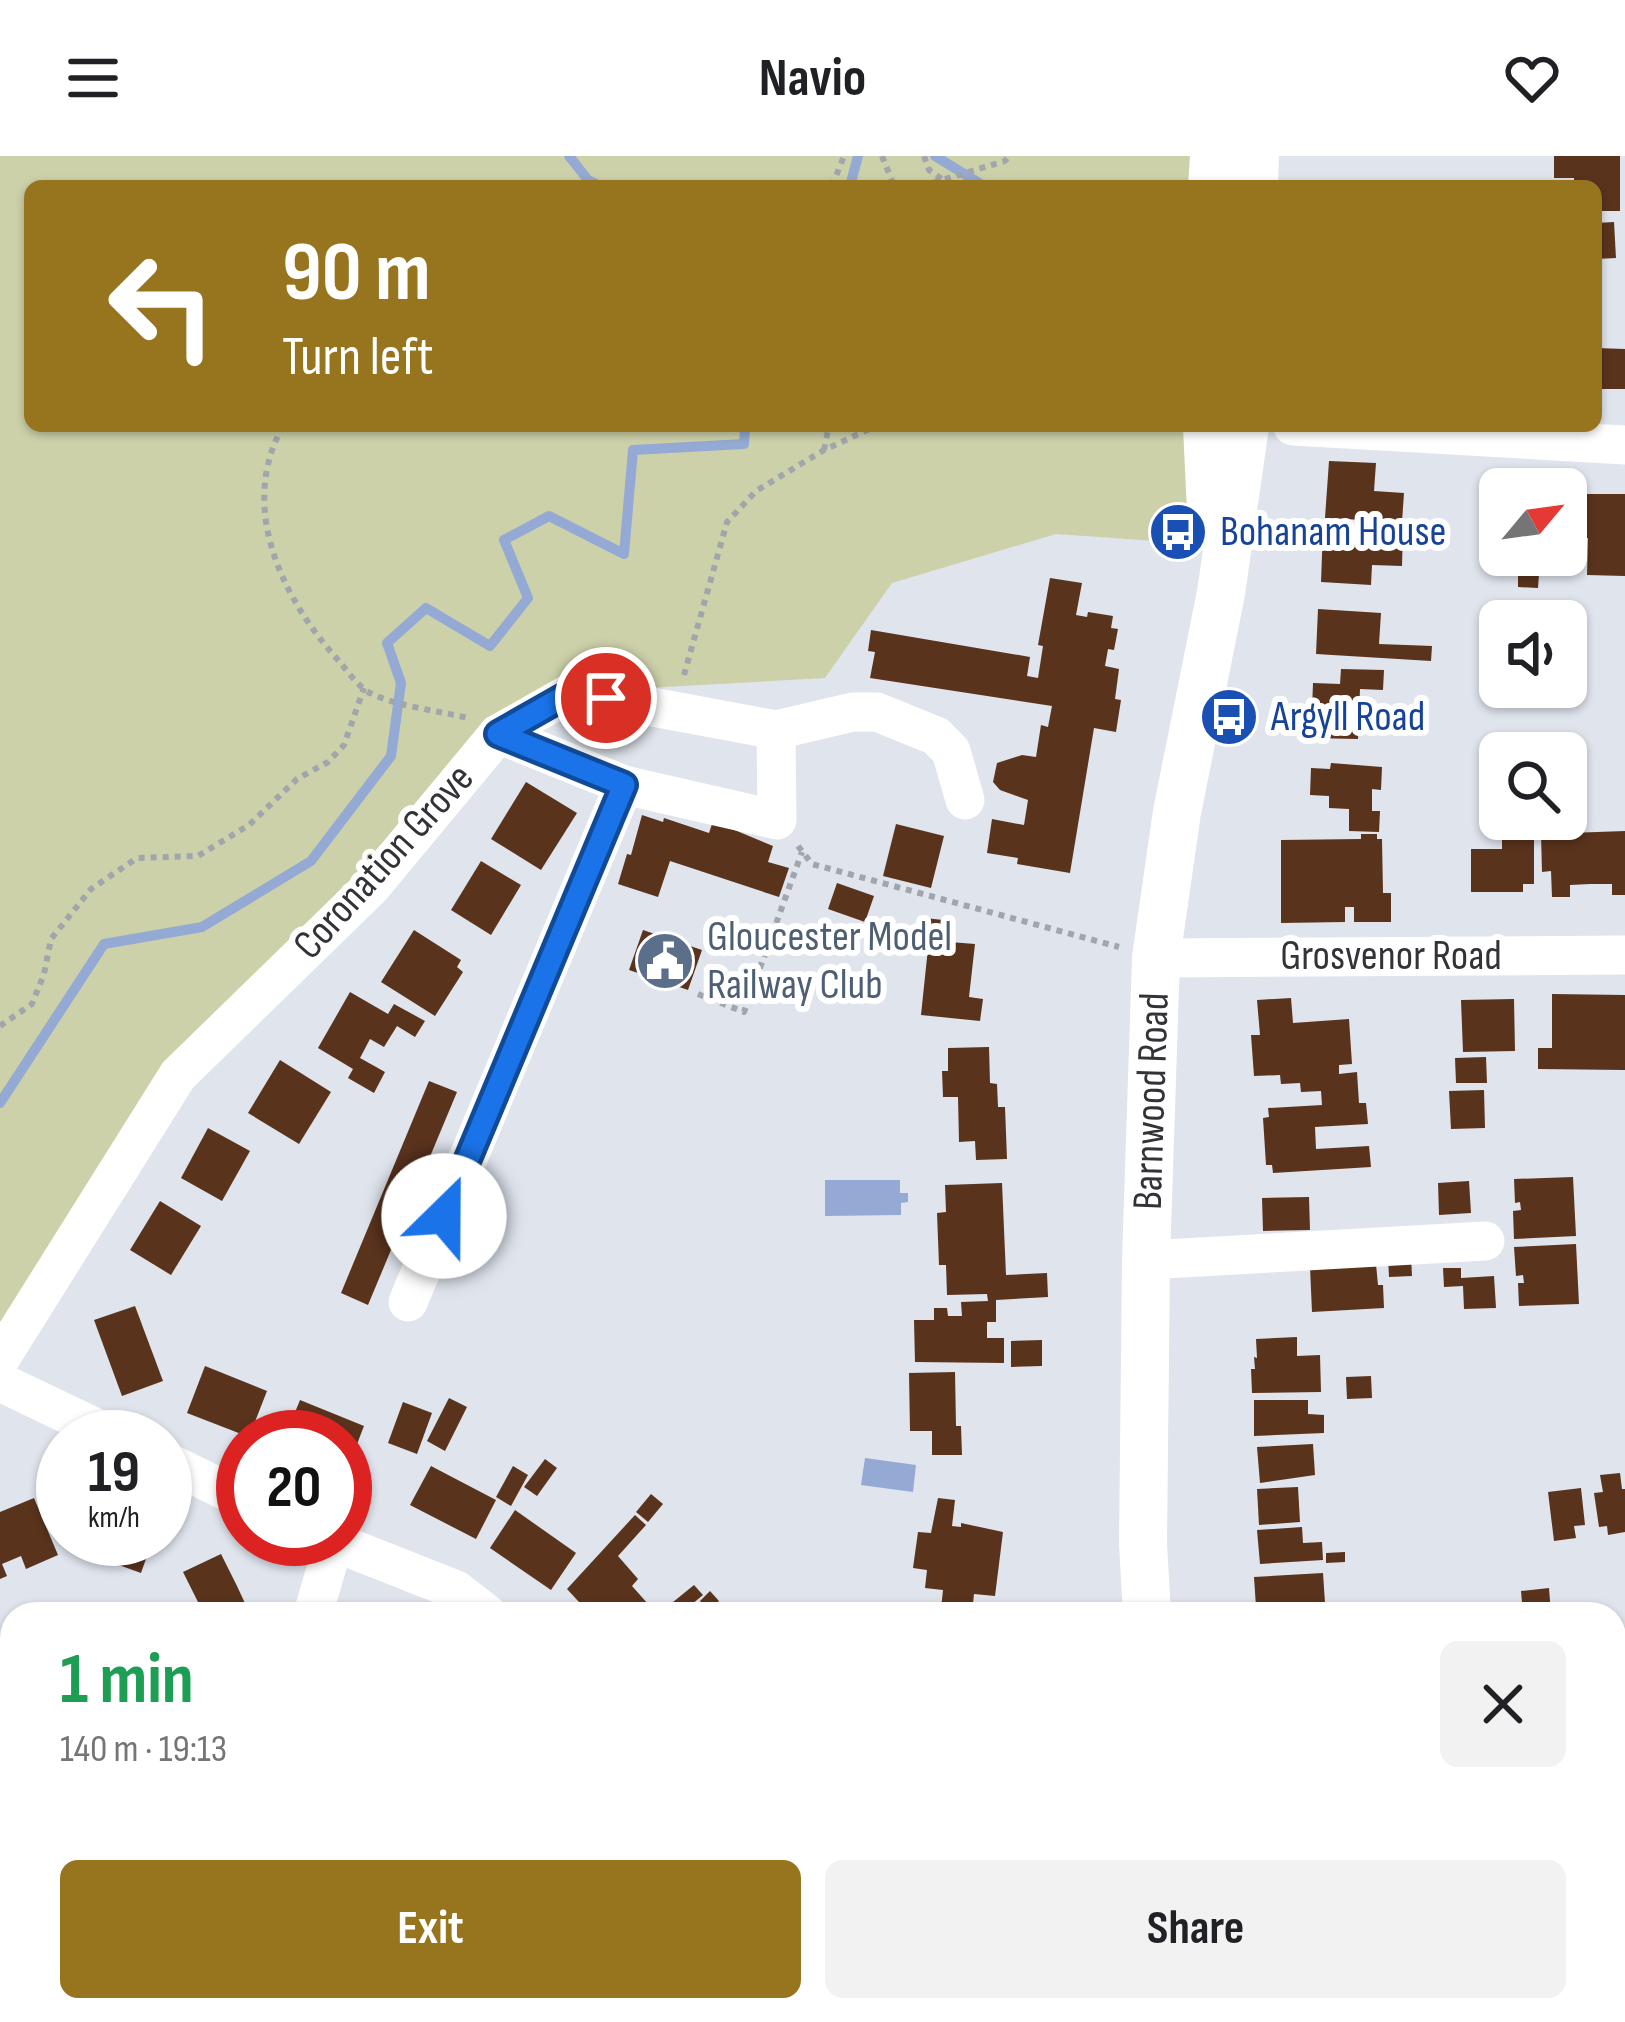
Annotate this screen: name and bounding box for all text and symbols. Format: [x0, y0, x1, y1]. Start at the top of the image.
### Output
icon: menu [60, 45, 126, 111]
icon: heart [1499, 45, 1565, 111]
text: Navio [759, 46, 866, 111]
text: 90 m [282, 223, 431, 324]
icon: left [84, 228, 240, 384]
text: Turn left [282, 325, 434, 390]
north arrow [1479, 468, 1587, 576]
map controls [1479, 468, 1587, 840]
bus stop icon: Bohanam House [1147, 501, 1209, 563]
place label: Bohanam House [1220, 507, 1446, 558]
button: sound [1479, 600, 1587, 708]
pin [555, 647, 657, 749]
icon: arrive [573, 665, 639, 731]
bus stop icon: Argyll Road [1198, 686, 1260, 748]
place label: Argyll Road [1270, 692, 1425, 743]
button: search [1479, 732, 1587, 840]
street label: Coronation Grove [283, 754, 485, 970]
place label: Gloucester Model Railway Club [707, 912, 952, 1011]
public building icon: Gloucester Model Railway Club [634, 930, 696, 992]
street label: Grosvenor Road [1280, 931, 1502, 982]
street label: Barnwood Road [1122, 992, 1180, 1211]
position arrow [381, 1153, 507, 1279]
speed limit sign: 20 [216, 1410, 372, 1566]
text: 19 [88, 1437, 140, 1509]
text: km/h [88, 1500, 140, 1536]
text: 1 min [60, 1637, 194, 1724]
button: close [1440, 1641, 1566, 1767]
text: 140 m · 19:13 [60, 1726, 227, 1773]
button: Exit [60, 1860, 801, 1998]
button: Share [825, 1860, 1566, 1998]

